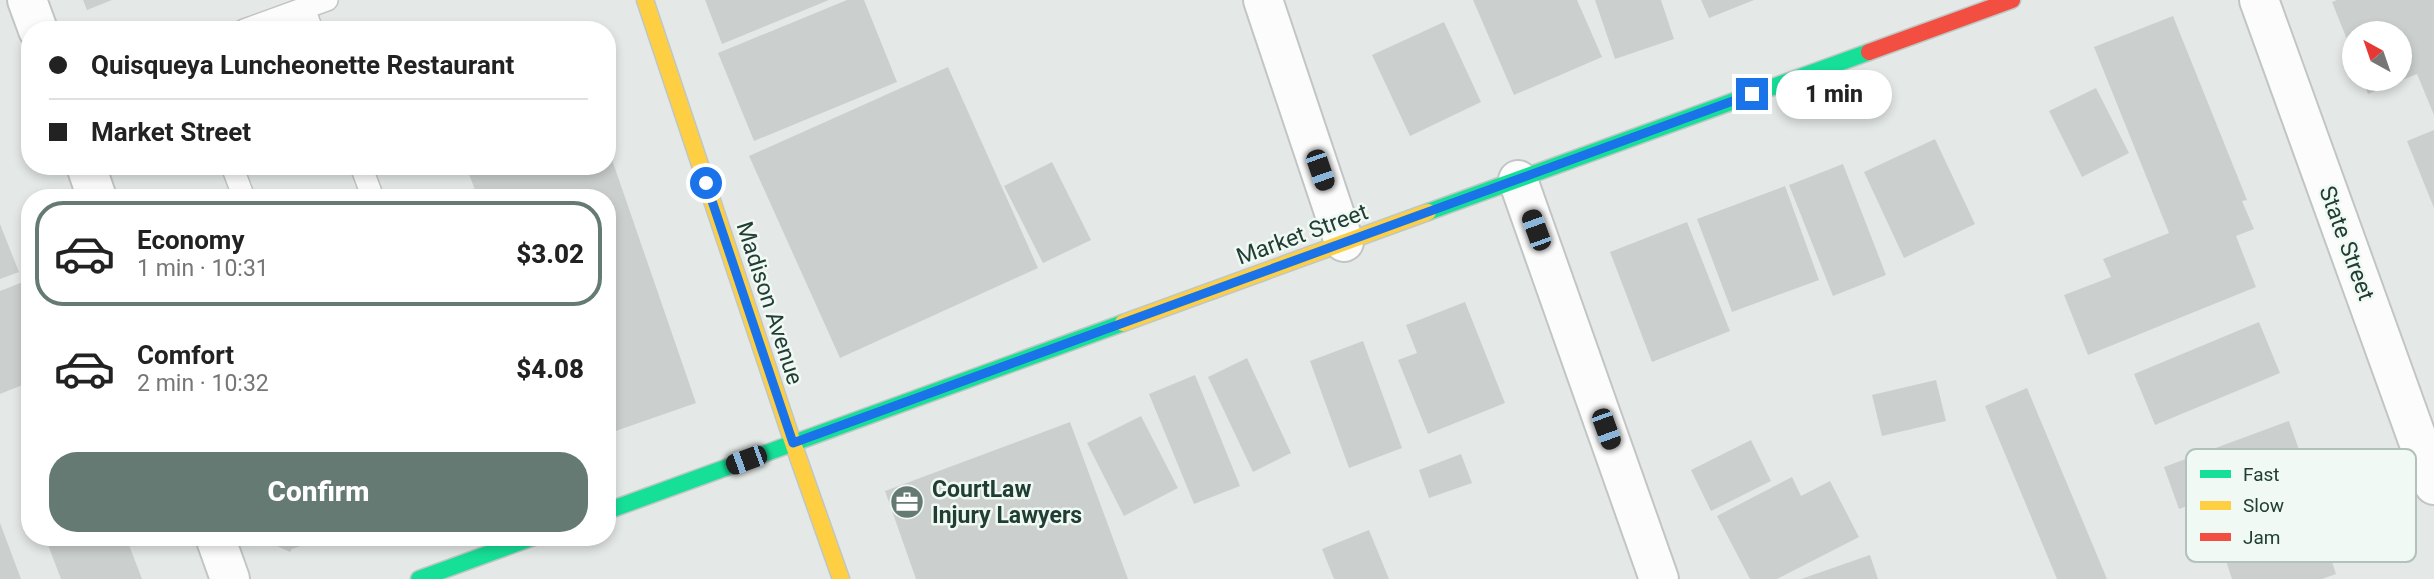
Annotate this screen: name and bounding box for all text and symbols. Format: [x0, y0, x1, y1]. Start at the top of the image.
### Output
north arrow [2342, 21, 2412, 91]
map controls [2342, 21, 2412, 91]
text: Quisqueya Luncheonette Restaurant [91, 50, 514, 80]
callout: 1 min [1776, 70, 1892, 119]
route end [1736, 78, 1768, 110]
text: 1 min [1805, 81, 1863, 108]
text: Market Street [91, 117, 251, 147]
car [1304, 147, 1337, 193]
route start [690, 167, 722, 199]
street label: State Street [2313, 182, 2380, 304]
street label: Market Street [1233, 198, 1372, 271]
car [1519, 207, 1554, 253]
street label: Madison Avenue [730, 218, 809, 388]
icon: car [53, 222, 116, 285]
text: Economy [137, 225, 244, 255]
text: $3.02 [516, 239, 584, 269]
text: 1 min · 10:31 [137, 255, 269, 282]
icon: car [53, 337, 116, 400]
text: Comfort [137, 340, 234, 370]
text: $4.08 [516, 354, 584, 384]
text: 2 min · 10:32 [137, 370, 269, 397]
car [1589, 406, 1624, 452]
car [723, 443, 770, 477]
legend [2186, 449, 2416, 562]
button: Confirm [49, 452, 588, 532]
text: Fast [2243, 463, 2280, 486]
place label: CourtLaw Injury Lawyers [932, 476, 1082, 529]
office icon: CourtLaw Injury Lawyers [888, 483, 926, 521]
text: Slow [2243, 494, 2284, 517]
text: Jam [2243, 526, 2280, 549]

